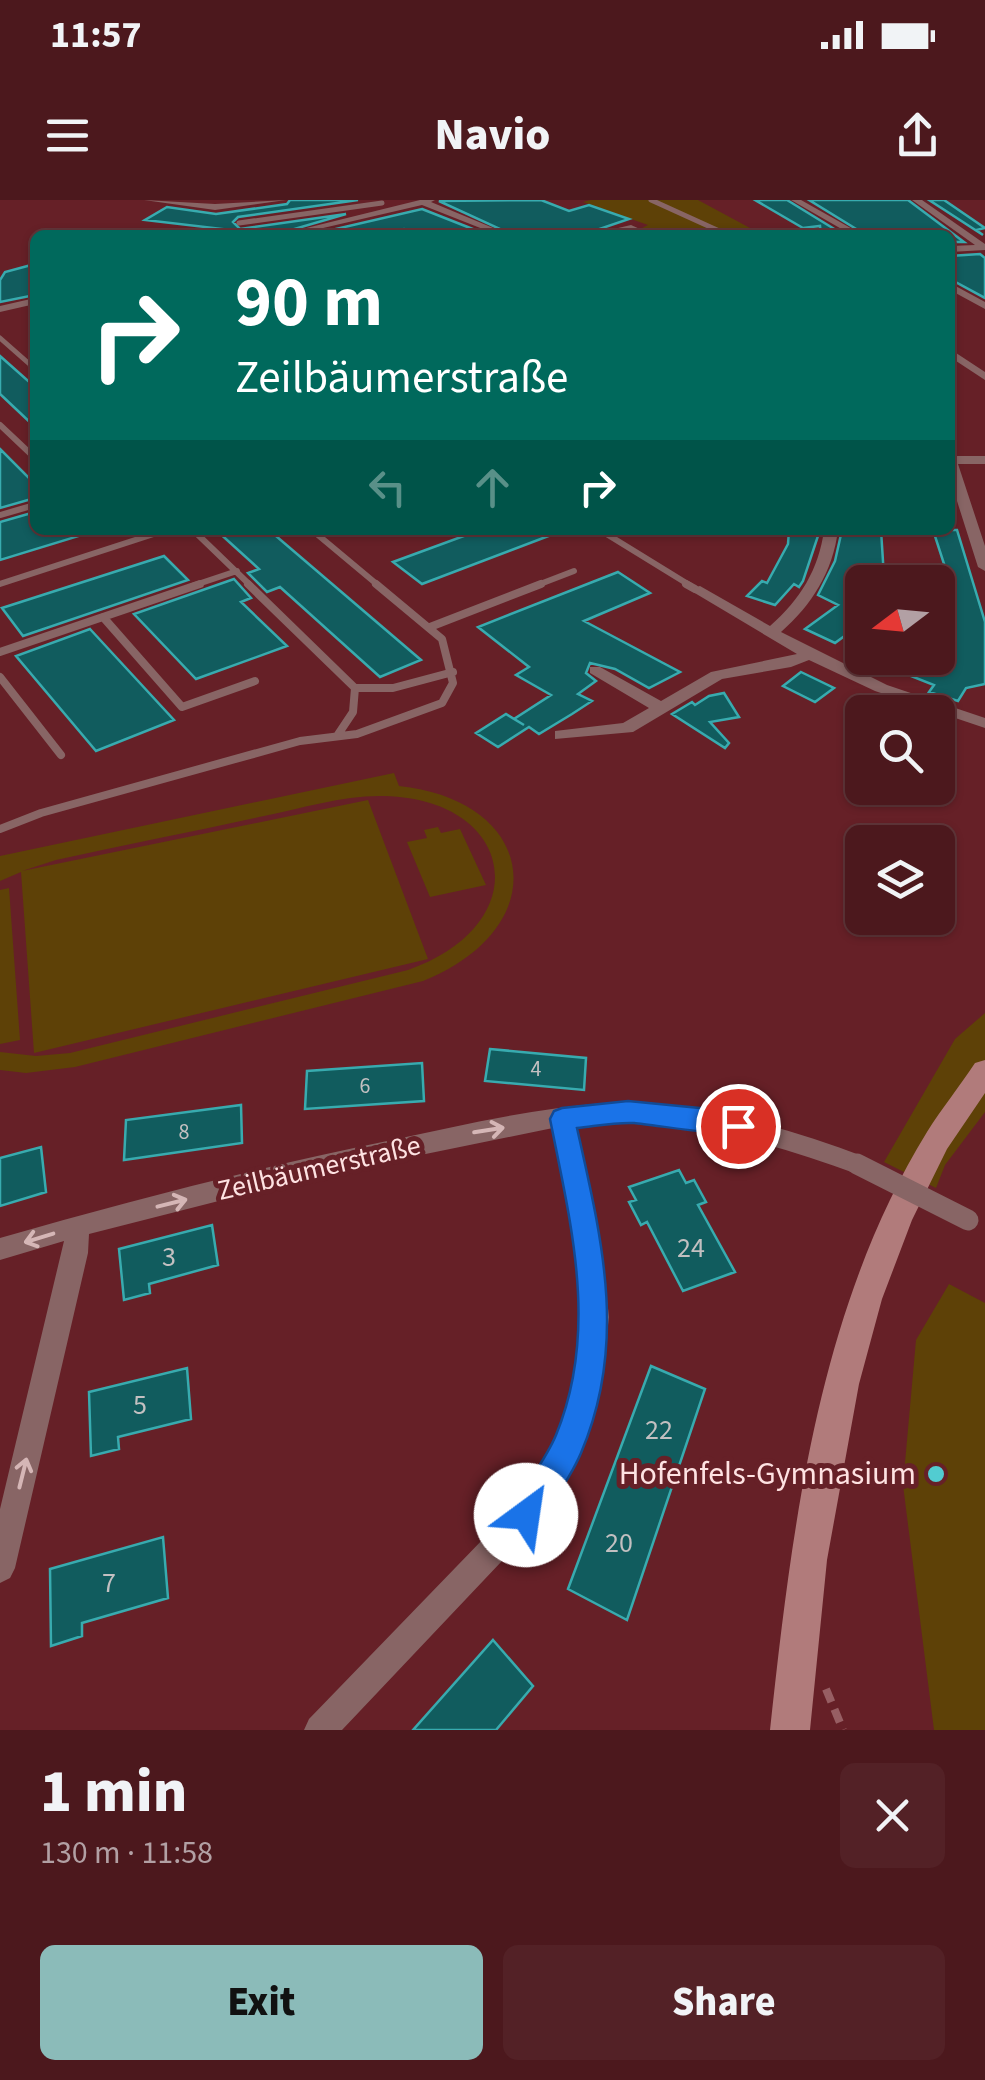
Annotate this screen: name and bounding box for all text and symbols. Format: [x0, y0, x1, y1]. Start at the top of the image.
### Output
text: 11:57 [50, 8, 142, 62]
text: Navio [435, 103, 550, 167]
icon: menu [40, 108, 95, 163]
icon: share [890, 108, 945, 163]
text: 90 m [235, 253, 383, 353]
icon: right [70, 270, 200, 400]
text: Zeilbäumerstraße [235, 346, 568, 410]
icon: left [360, 460, 415, 515]
icon: ahead [465, 460, 520, 515]
icon: right [570, 460, 625, 515]
north arrow [845, 565, 955, 675]
map controls [845, 565, 955, 935]
button: search [845, 695, 955, 805]
button: layers [845, 825, 955, 935]
house number: 4 [531, 1053, 542, 1085]
house number: 6 [360, 1070, 371, 1102]
pin [696, 1084, 781, 1169]
icon: arrive [711, 1099, 766, 1154]
house number: 8 [179, 1116, 190, 1148]
one-way arrow [472, 1121, 504, 1139]
street label: Zeilbäumerstraße [213, 1125, 425, 1211]
one-way arrow [155, 1193, 187, 1211]
house number: 24 [677, 1228, 705, 1268]
one-way arrow [23, 1230, 55, 1248]
house number: 3 [162, 1237, 176, 1277]
house number: 5 [133, 1385, 147, 1425]
house number: 22 [645, 1410, 673, 1450]
place label: Hofenfels-Gymnasium [619, 1451, 916, 1497]
one-way arrow [15, 1458, 33, 1490]
position arrow [474, 1463, 578, 1567]
marker: Hofenfels-Gymnasium [925, 1463, 947, 1485]
house number: 20 [605, 1523, 633, 1563]
house number: 7 [102, 1563, 116, 1603]
text: 1 min [40, 1750, 187, 1835]
button: close [840, 1763, 945, 1868]
text: 130 m · 11:58 [40, 1830, 213, 1876]
button: Exit [40, 1945, 483, 2060]
button: Share [503, 1945, 945, 2060]

